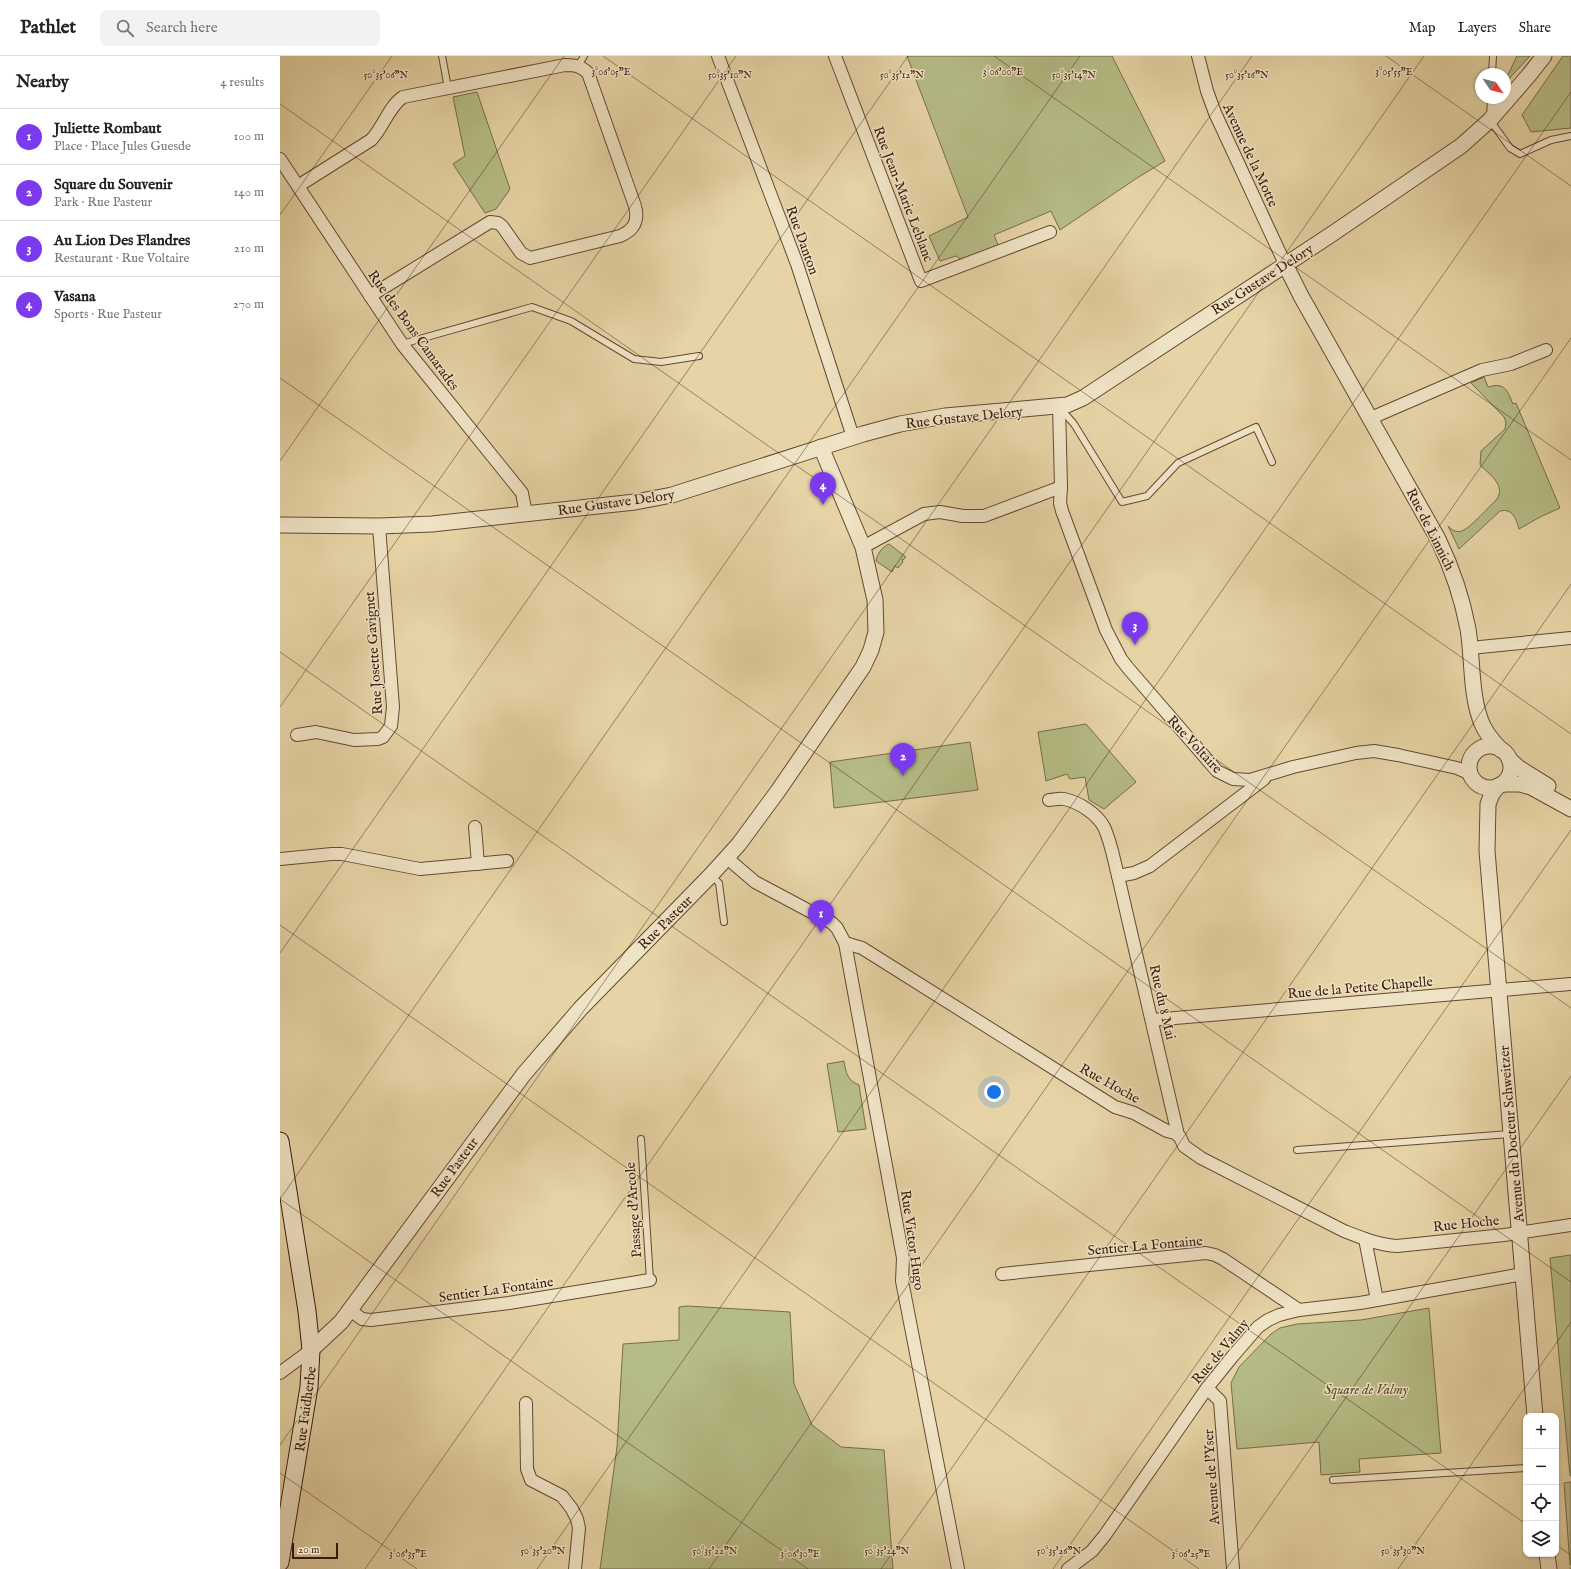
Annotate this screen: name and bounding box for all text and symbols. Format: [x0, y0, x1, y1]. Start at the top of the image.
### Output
search box [100, 10, 380, 46]
text: Pathlet [20, 16, 76, 40]
icon: search [114, 17, 136, 39]
text: Search here [146, 18, 218, 37]
text: Map [1409, 19, 1436, 37]
text: Layers [1458, 19, 1497, 37]
text: Share [1519, 19, 1551, 37]
text: 3°06'05"E [591, 66, 631, 79]
text: 3°06'00"E [983, 66, 1023, 79]
text: 3°05'55"E [1375, 66, 1413, 79]
north arrow [1475, 68, 1511, 104]
text: 50°35'06"N [364, 69, 409, 82]
text: 50°35'10"N [708, 69, 752, 82]
text: 50°35'12"N [880, 69, 924, 82]
text: 50°35'14"N [1052, 69, 1096, 82]
text: 50°35'16"N [1225, 69, 1269, 82]
text: Nearby [16, 72, 69, 93]
text: 4 results [220, 74, 264, 91]
street label: Avenue de la Motte [1218, 100, 1282, 211]
text: Juliette Rombaut [54, 119, 161, 138]
street label: Rue Jean-Marie Leblanc [869, 124, 937, 265]
text: 1 [27, 128, 31, 145]
text: 100 m [234, 128, 264, 145]
text: Place · Place Jules Guesde [54, 138, 191, 155]
text: Square du Souvenir [54, 175, 173, 194]
text: 2 [26, 184, 32, 201]
text: 140 m [234, 184, 264, 201]
text: Park · Rue Pasteur [54, 194, 152, 211]
street label: Rue Danton [781, 204, 823, 278]
text: Au Lion Des Flandres [54, 231, 190, 250]
text: 3 [27, 240, 31, 257]
text: 210 m [234, 240, 264, 257]
street label: Rue Gustave Delory [1208, 240, 1317, 319]
text: Restaurant · Rue Voltaire [54, 250, 189, 267]
street label: Rue des Bons Camarades [363, 267, 463, 394]
text: Vasana [54, 287, 96, 306]
text: 4 [26, 296, 32, 313]
text: 270 m [233, 296, 264, 313]
text: Sports · Rue Pasteur [54, 306, 162, 323]
street label: Rue Gustave Delory [905, 403, 1024, 433]
pin: 4 [810, 472, 836, 505]
street label: Rue de Linnich [1402, 485, 1459, 574]
street label: Rue Gustave Delory [557, 486, 676, 520]
street label: Rue Josette Gavignet [361, 590, 387, 715]
pin: 3 [1122, 612, 1148, 645]
street label: Rue Voltaire [1163, 712, 1226, 778]
pin: 2 [890, 743, 916, 776]
street label: Rue Pasteur [635, 892, 697, 954]
pin: 1 [808, 900, 834, 933]
street label: Rue du 8 Mai [1145, 963, 1179, 1042]
street label: Rue de la Petite Chapelle [1287, 973, 1434, 1003]
street label: Avenue du Docteur Schweitzer [1495, 1045, 1529, 1224]
street label: Rue Hoche [1076, 1060, 1143, 1108]
your location [984, 1082, 1004, 1102]
street label: Rue Pasteur [427, 1134, 483, 1201]
street label: Passage d'Arcole [622, 1161, 646, 1258]
street label: Rue Victor Hugo [896, 1189, 928, 1292]
street label: Rue Hoche [1432, 1212, 1501, 1236]
street label: Sentier La Fontaine [1087, 1232, 1204, 1260]
street label: Sentier La Fontaine [438, 1273, 555, 1307]
street label: Rue de Valmy [1188, 1315, 1253, 1388]
street label: Rue Faidherbe [291, 1365, 321, 1453]
park label: Square de Valmy [1324, 1381, 1409, 1399]
map controls [1523, 1413, 1559, 1557]
button: + [1523, 1413, 1559, 1449]
street label: Avenue de l'Yser [1200, 1428, 1224, 1526]
button: − [1523, 1449, 1559, 1485]
button: locate [1523, 1485, 1559, 1521]
button: layers [1523, 1521, 1559, 1557]
scale bar [292, 1541, 338, 1560]
text: 20 m [298, 1543, 319, 1557]
text: 50°35'20"N [520, 1545, 566, 1558]
text: 50°35'22"N [693, 1545, 738, 1558]
text: 50°35'24"N [865, 1545, 910, 1558]
text: 50°35'26"N [1037, 1545, 1082, 1558]
text: 50°35'30"N [1381, 1545, 1425, 1558]
text: 3°06'35"E [389, 1548, 427, 1561]
text: 3°06'30"E [780, 1548, 820, 1561]
text: 3°06'25"E [1172, 1548, 1211, 1561]

